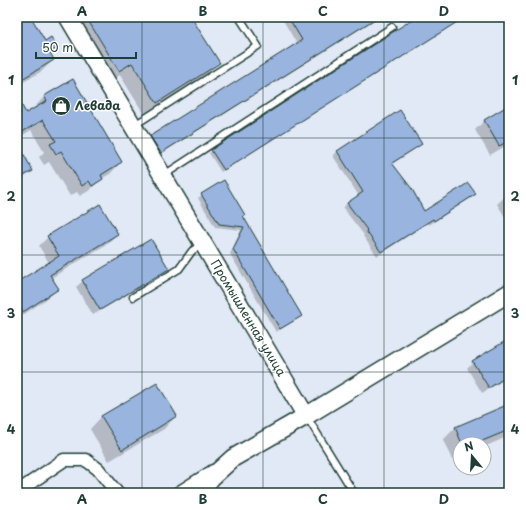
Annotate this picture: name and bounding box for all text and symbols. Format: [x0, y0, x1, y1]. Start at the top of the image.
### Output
text: A [77, 1, 87, 20]
text: B [199, 1, 208, 20]
text: C [318, 1, 328, 20]
text: D [439, 1, 449, 20]
scale bar [36, 34, 136, 60]
text: 50 m [42, 38, 73, 56]
text: 1 [8, 70, 14, 89]
text: 1 [512, 70, 518, 89]
shop icon: Левада [50, 95, 72, 117]
place label: Левада [75, 96, 121, 114]
text: 2 [6, 186, 16, 205]
text: 2 [510, 186, 520, 205]
street label: Промышленная улица [207, 256, 291, 380]
text: 3 [7, 303, 16, 322]
text: 3 [511, 303, 520, 322]
text: 4 [7, 419, 16, 438]
text: 4 [511, 419, 520, 438]
north arrow [452, 436, 492, 476]
text: N [462, 436, 476, 455]
text: A [77, 489, 87, 508]
text: B [199, 489, 208, 508]
text: C [318, 489, 328, 508]
text: D [439, 489, 449, 508]

